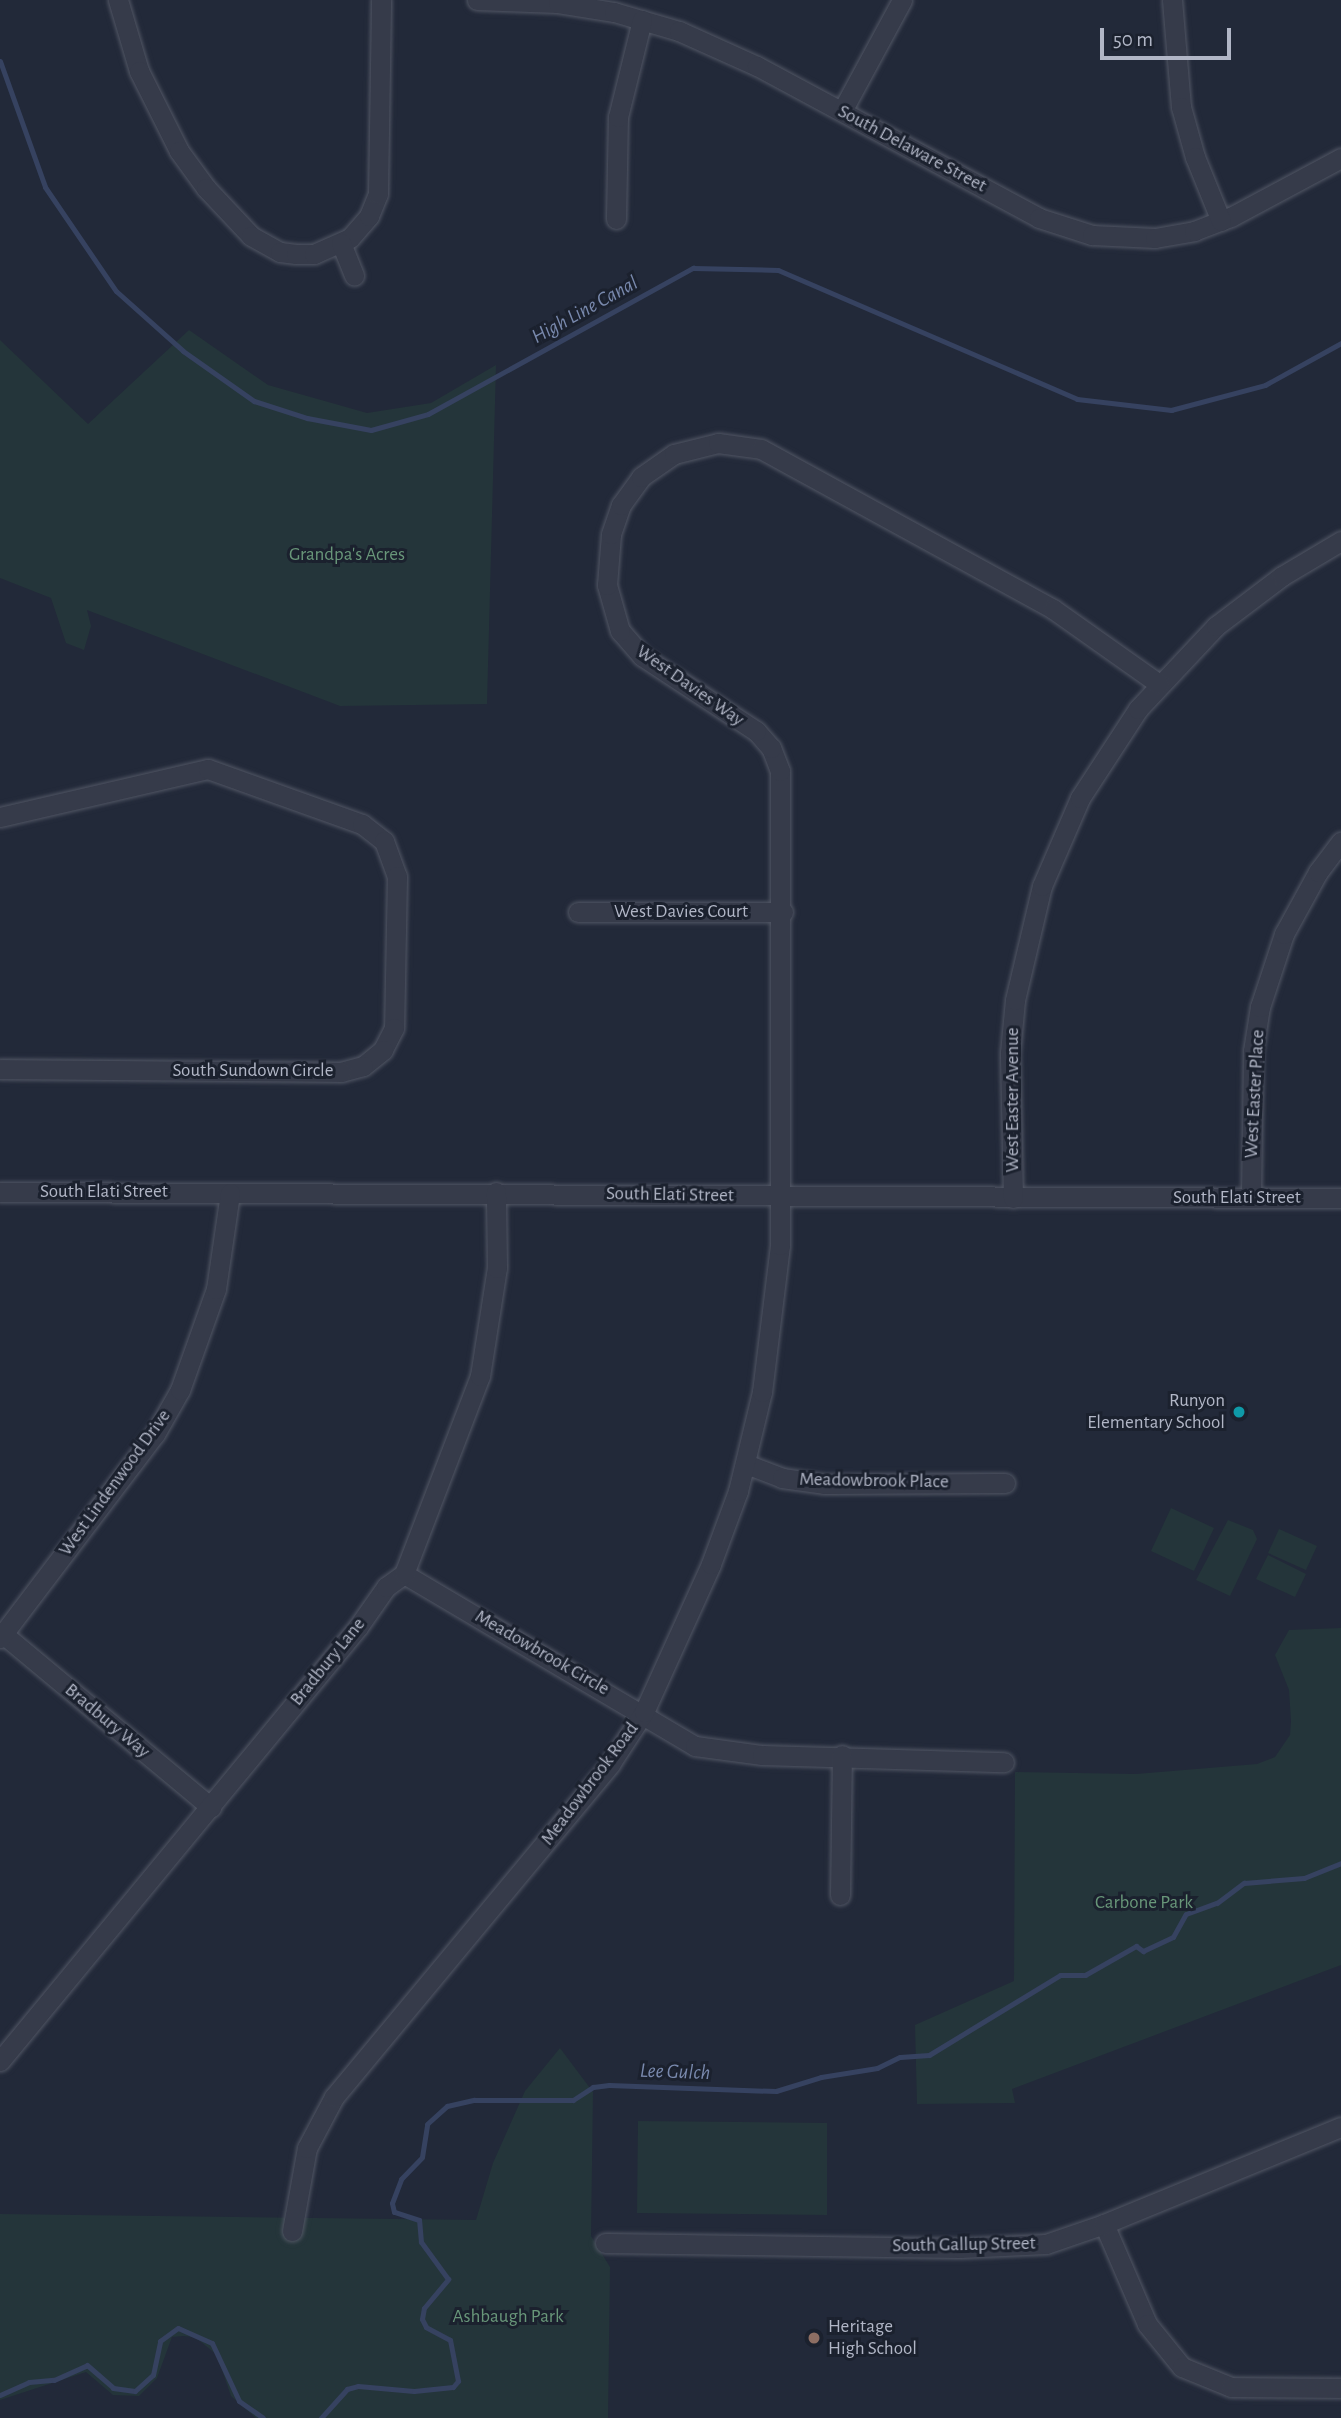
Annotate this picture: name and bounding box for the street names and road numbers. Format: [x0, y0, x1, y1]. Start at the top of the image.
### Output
street label: South Delaware Street [834, 100, 990, 198]
street label: West Davies Way [632, 641, 748, 731]
street label: West Davies Court [614, 901, 748, 923]
street label: West Easter Avenue [1002, 1028, 1024, 1172]
street label: West Easter Place [1240, 1029, 1270, 1159]
street label: South Sundown Circle [173, 1060, 333, 1082]
street label: South Elati Street [40, 1181, 168, 1203]
street label: South Elati Street [606, 1182, 734, 1208]
street label: South Elati Street [1173, 1187, 1301, 1209]
street label: West Lindenwood Drive [54, 1405, 176, 1561]
street label: Meadowbrook Place [799, 1468, 949, 1494]
street label: Meadowbrook Circle [471, 1605, 613, 1701]
street label: Bradbury Lane [286, 1613, 370, 1711]
street label: Bradbury Way [60, 1679, 154, 1763]
street label: Meadowbrook Road [536, 1718, 644, 1850]
street label: South Gallup Street [892, 2232, 1036, 2258]

